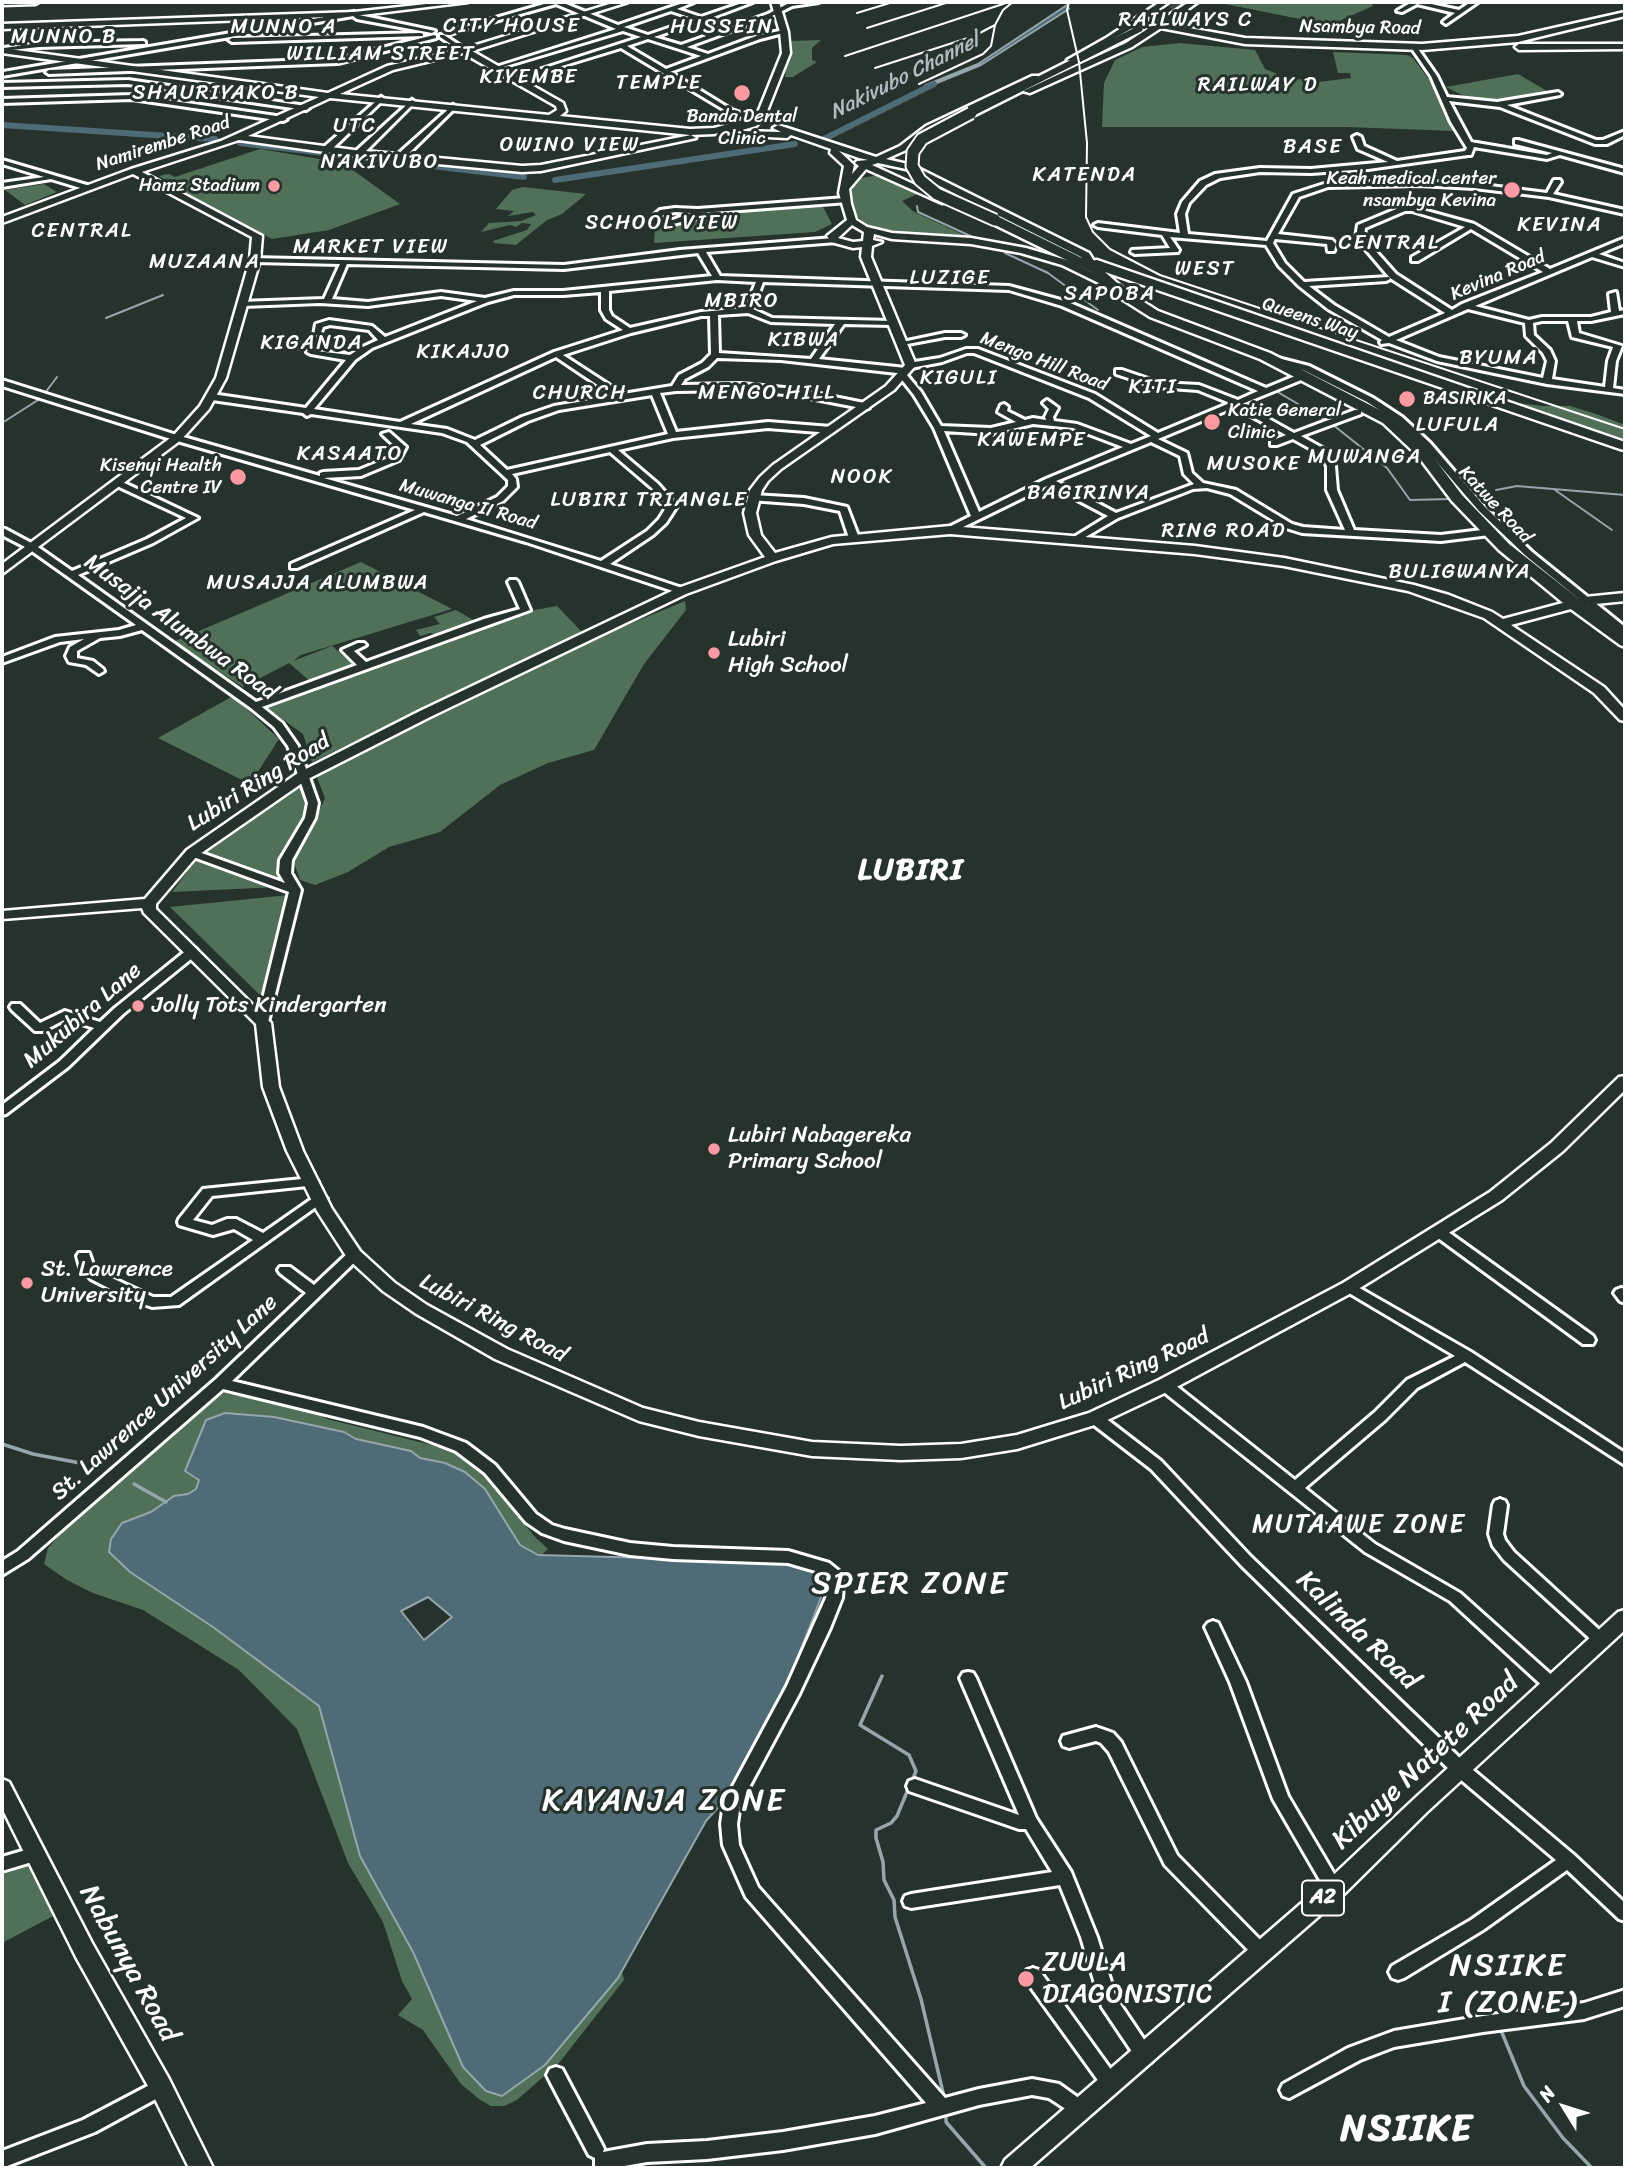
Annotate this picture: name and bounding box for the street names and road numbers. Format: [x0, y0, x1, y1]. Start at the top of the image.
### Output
street label: Nsambya Road [1299, 16, 1421, 40]
street label: Namirembe Road [93, 112, 233, 176]
street label: Kevina Road [1447, 246, 1549, 306]
street label: Queens Way [1259, 293, 1361, 345]
street label: Mengo Hill Road [977, 327, 1111, 397]
street label: Katwe Road [1453, 461, 1537, 549]
street label: Muwanga II Road [397, 475, 539, 535]
street label: Musajja Alumbwa Road [78, 549, 282, 707]
street label: Lubiri Ring Road [182, 728, 336, 838]
street label: Mukubira Lane [18, 957, 148, 1075]
street label: Lubiri Ring Road [414, 1268, 572, 1370]
street label: St. Lawrence University Lane [46, 1289, 284, 1507]
street label: Lubiri Ring Road [1054, 1323, 1214, 1417]
street label: Kalinda Road [1289, 1564, 1425, 1698]
street label: Kibuye Natete Road [1325, 1667, 1527, 1857]
street label: Nabunya Road [71, 1879, 185, 2049]
road number: A2 [1302, 1881, 1344, 1916]

